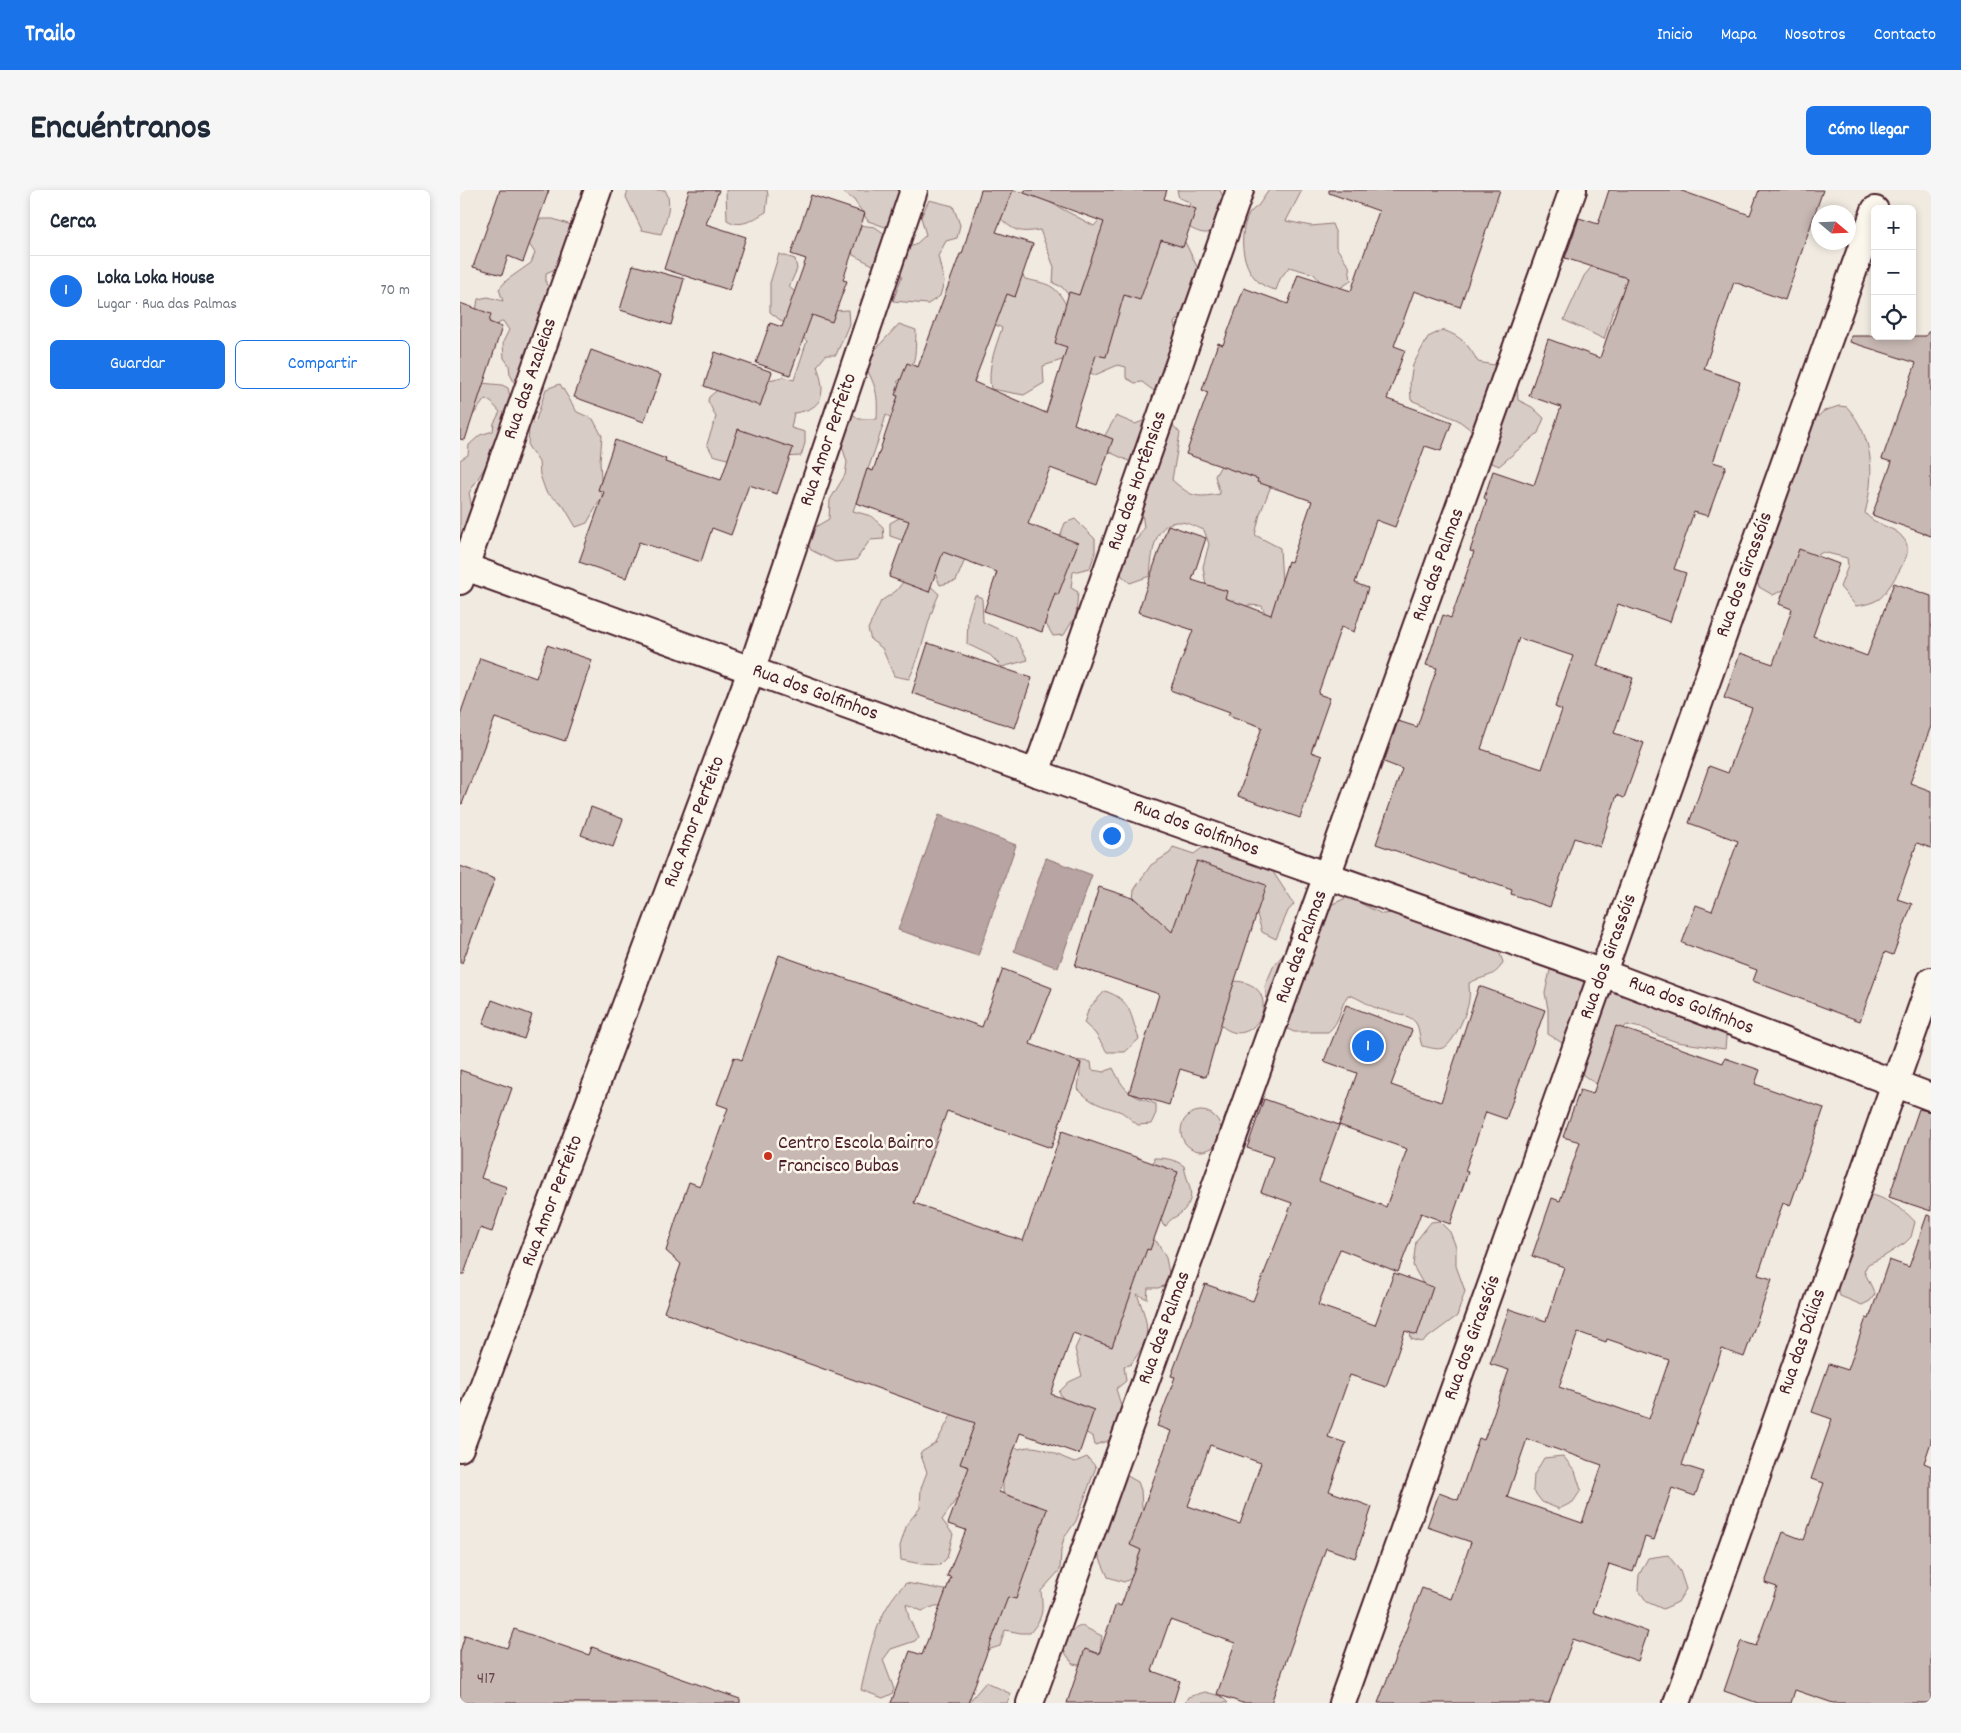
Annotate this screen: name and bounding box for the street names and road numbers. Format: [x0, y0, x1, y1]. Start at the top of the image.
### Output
street label: Rua das Azaleias [497, 314, 565, 444]
street label: Rua Amor Perfeito [793, 370, 865, 510]
street label: Rua das Hortênsias [1101, 408, 1175, 554]
street label: Rua das Palmas [1406, 504, 1472, 626]
street label: Rua dos Girassóis [1709, 508, 1781, 642]
street label: Rua dos Golfinhos [748, 657, 882, 729]
street label: Rua Amor Perfeito [657, 752, 733, 892]
street label: Rua dos Golfinhos [1129, 793, 1263, 865]
street label: Rua das Palmas [1269, 886, 1335, 1008]
street label: Rua dos Girassóis [1573, 890, 1645, 1024]
street label: Rua dos Golfinhos [1624, 969, 1758, 1043]
street label: Rua Amor Perfeito [515, 1131, 591, 1271]
street label: Rua das Palmas [1132, 1267, 1198, 1389]
street label: Rua dos Girassóis [1437, 1271, 1509, 1405]
street label: Rua das Dálias [1772, 1285, 1834, 1399]

